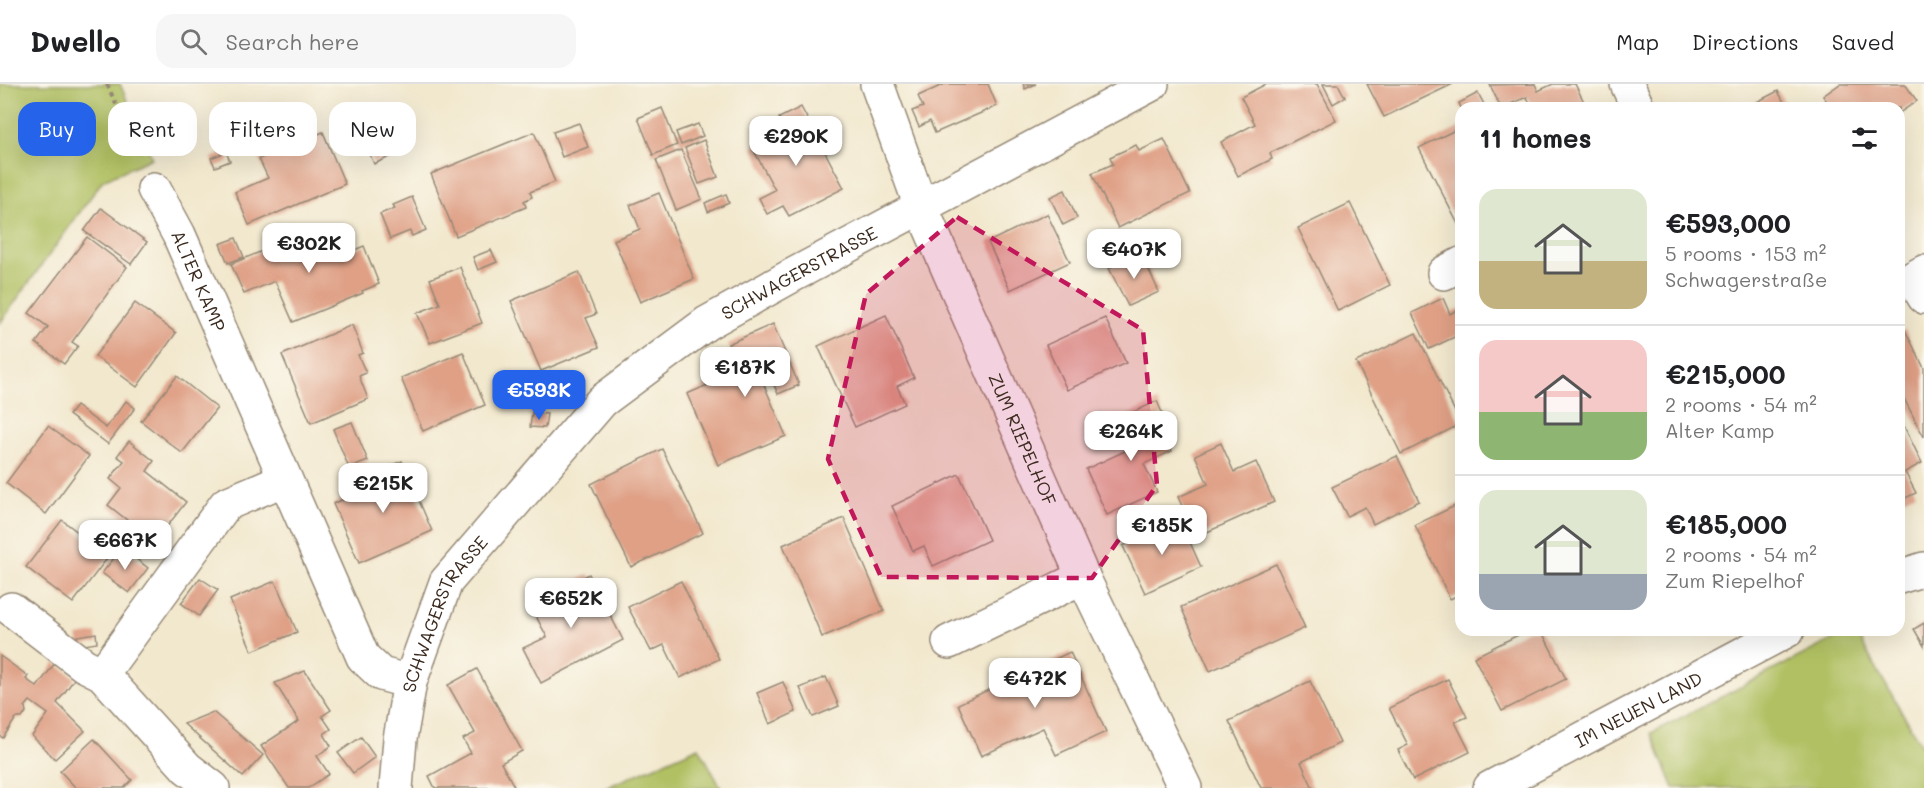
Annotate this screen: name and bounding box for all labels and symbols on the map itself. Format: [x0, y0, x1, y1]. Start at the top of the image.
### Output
pin: €290K [754, 116, 838, 167]
street label: SCHWAGERSTRASSE [717, 220, 881, 325]
pin: €302K [267, 223, 351, 274]
street label: ALTER KAMP [166, 226, 231, 335]
pin: €407K [1092, 229, 1176, 280]
pin: €187K [703, 347, 787, 398]
street label: ZUM RIEPELHOF [983, 369, 1062, 509]
pin: €593K [497, 370, 581, 421]
pin: €264K [1089, 411, 1173, 462]
pin: €215K [341, 463, 425, 514]
pin: €185K [1120, 505, 1204, 556]
pin: €667K [83, 520, 167, 571]
street label: SCHWAGERSTRASSE [396, 530, 493, 694]
pin: €652K [529, 578, 613, 629]
pin: €472K [993, 658, 1077, 709]
street label: IM NEUEN LAND [1571, 666, 1706, 753]

